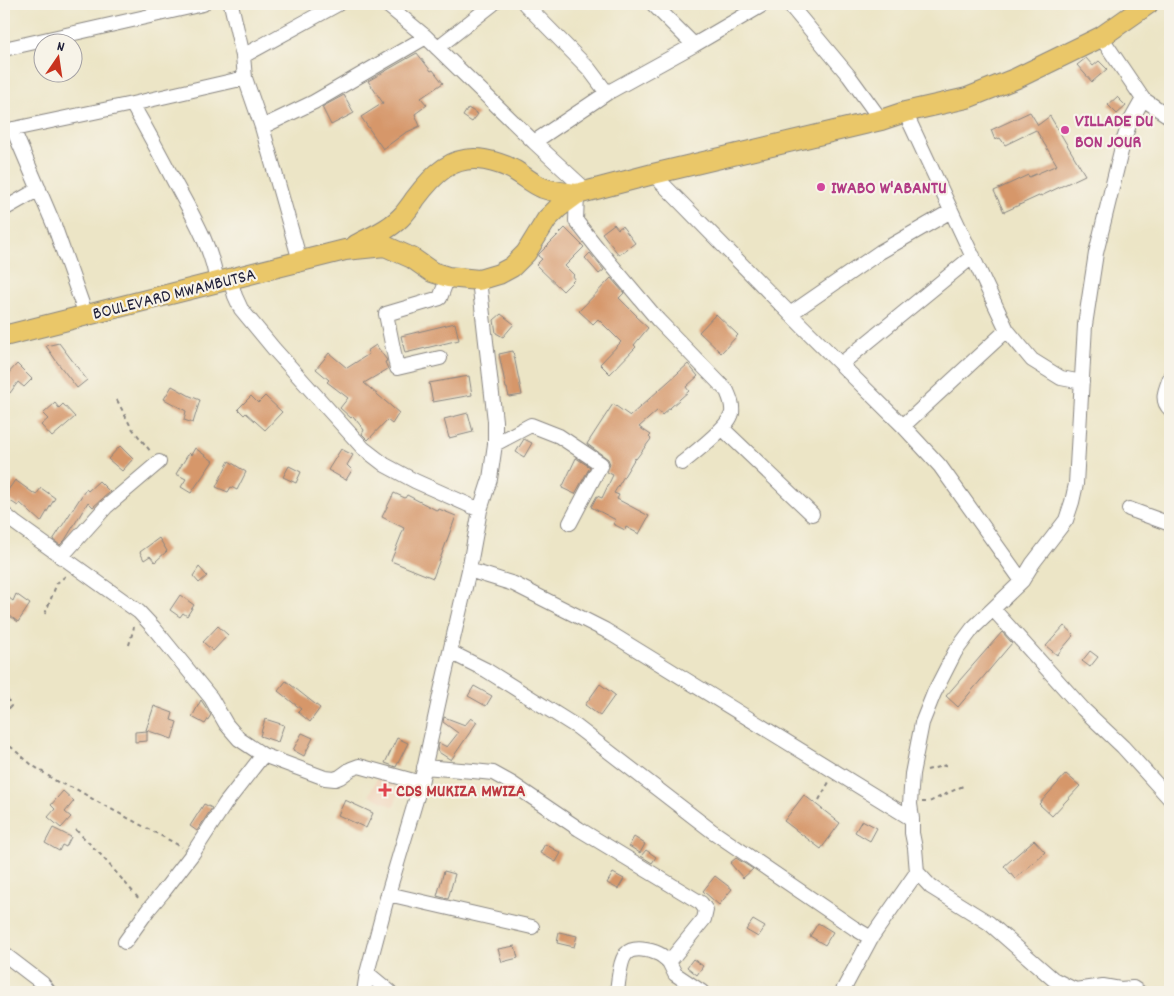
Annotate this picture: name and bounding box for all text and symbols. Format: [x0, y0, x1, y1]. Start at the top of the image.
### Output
north arrow [32, 32, 82, 82]
text: N [55, 37, 66, 58]
place label: VILLADE DU BON JOUR [1075, 110, 1154, 156]
marker: VILLADE DU BON JOUR [1059, 124, 1071, 136]
place label: IWABO W'ABANTU [831, 177, 947, 202]
marker: IWABO W'ABANTU [815, 181, 827, 193]
street label: BOULEVARD MWAMBUTSA [90, 263, 259, 328]
place label: CDS MUKIZA MWIZA [396, 780, 526, 805]
marker: CDS MUKIZA MWIZA [378, 783, 392, 797]

